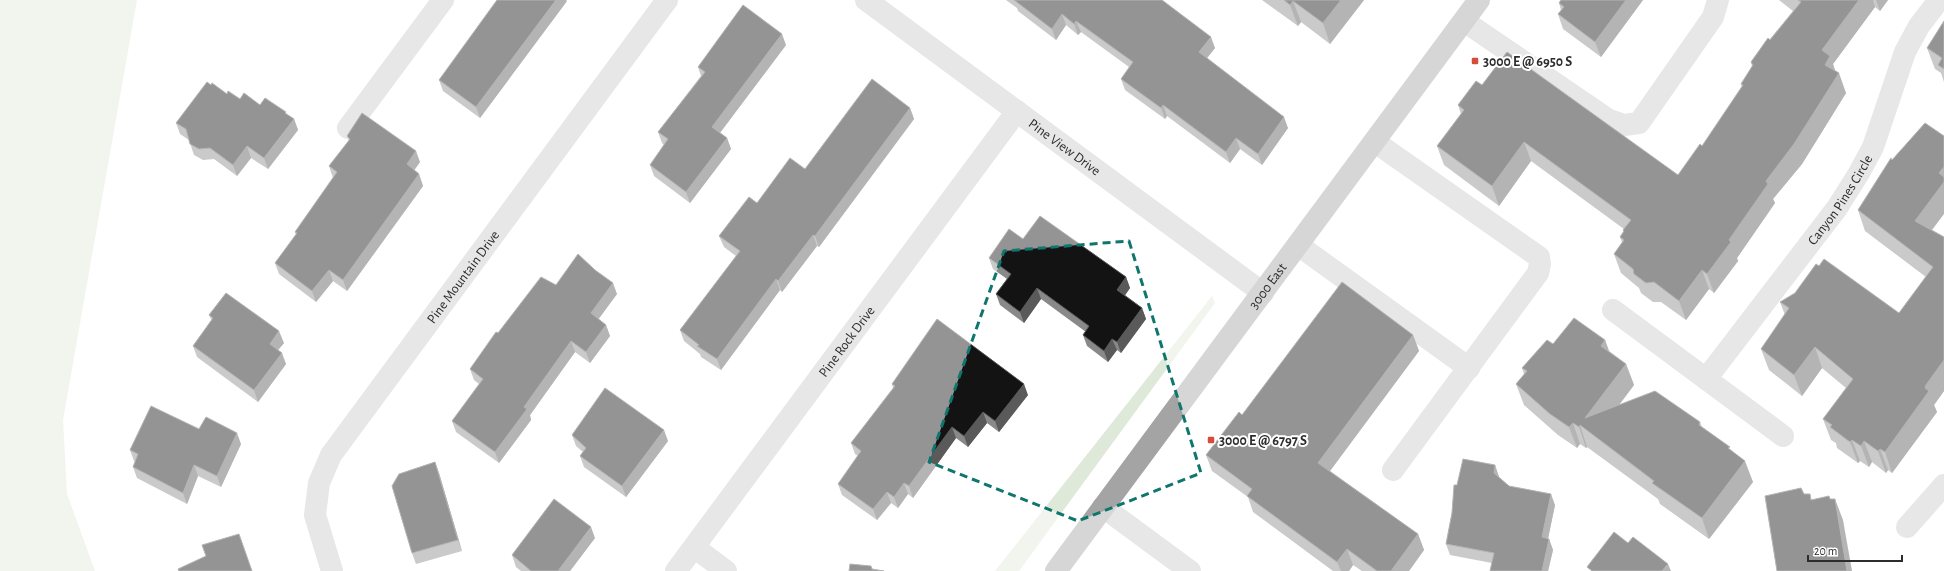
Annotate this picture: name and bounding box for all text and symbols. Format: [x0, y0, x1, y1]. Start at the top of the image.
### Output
place label: 3000 E @ 6950 S [1483, 55, 1572, 69]
marker: 3000 E @ 6950 S [1470, 56, 1480, 66]
street label: Pine View Drive [1026, 117, 1103, 178]
street label: Canyon Pines Circle [1806, 153, 1875, 248]
street label: Pine Mountain Drive [425, 228, 502, 326]
street label: 3000 East [1247, 260, 1290, 312]
street label: Pine Rock Drive [816, 304, 878, 380]
place label: 3000 E @ 6797 S [1219, 434, 1307, 448]
marker: 3000 E @ 6797 S [1206, 435, 1216, 445]
scale bar [1808, 537, 1902, 563]
text: 20 m [1814, 545, 1837, 557]

